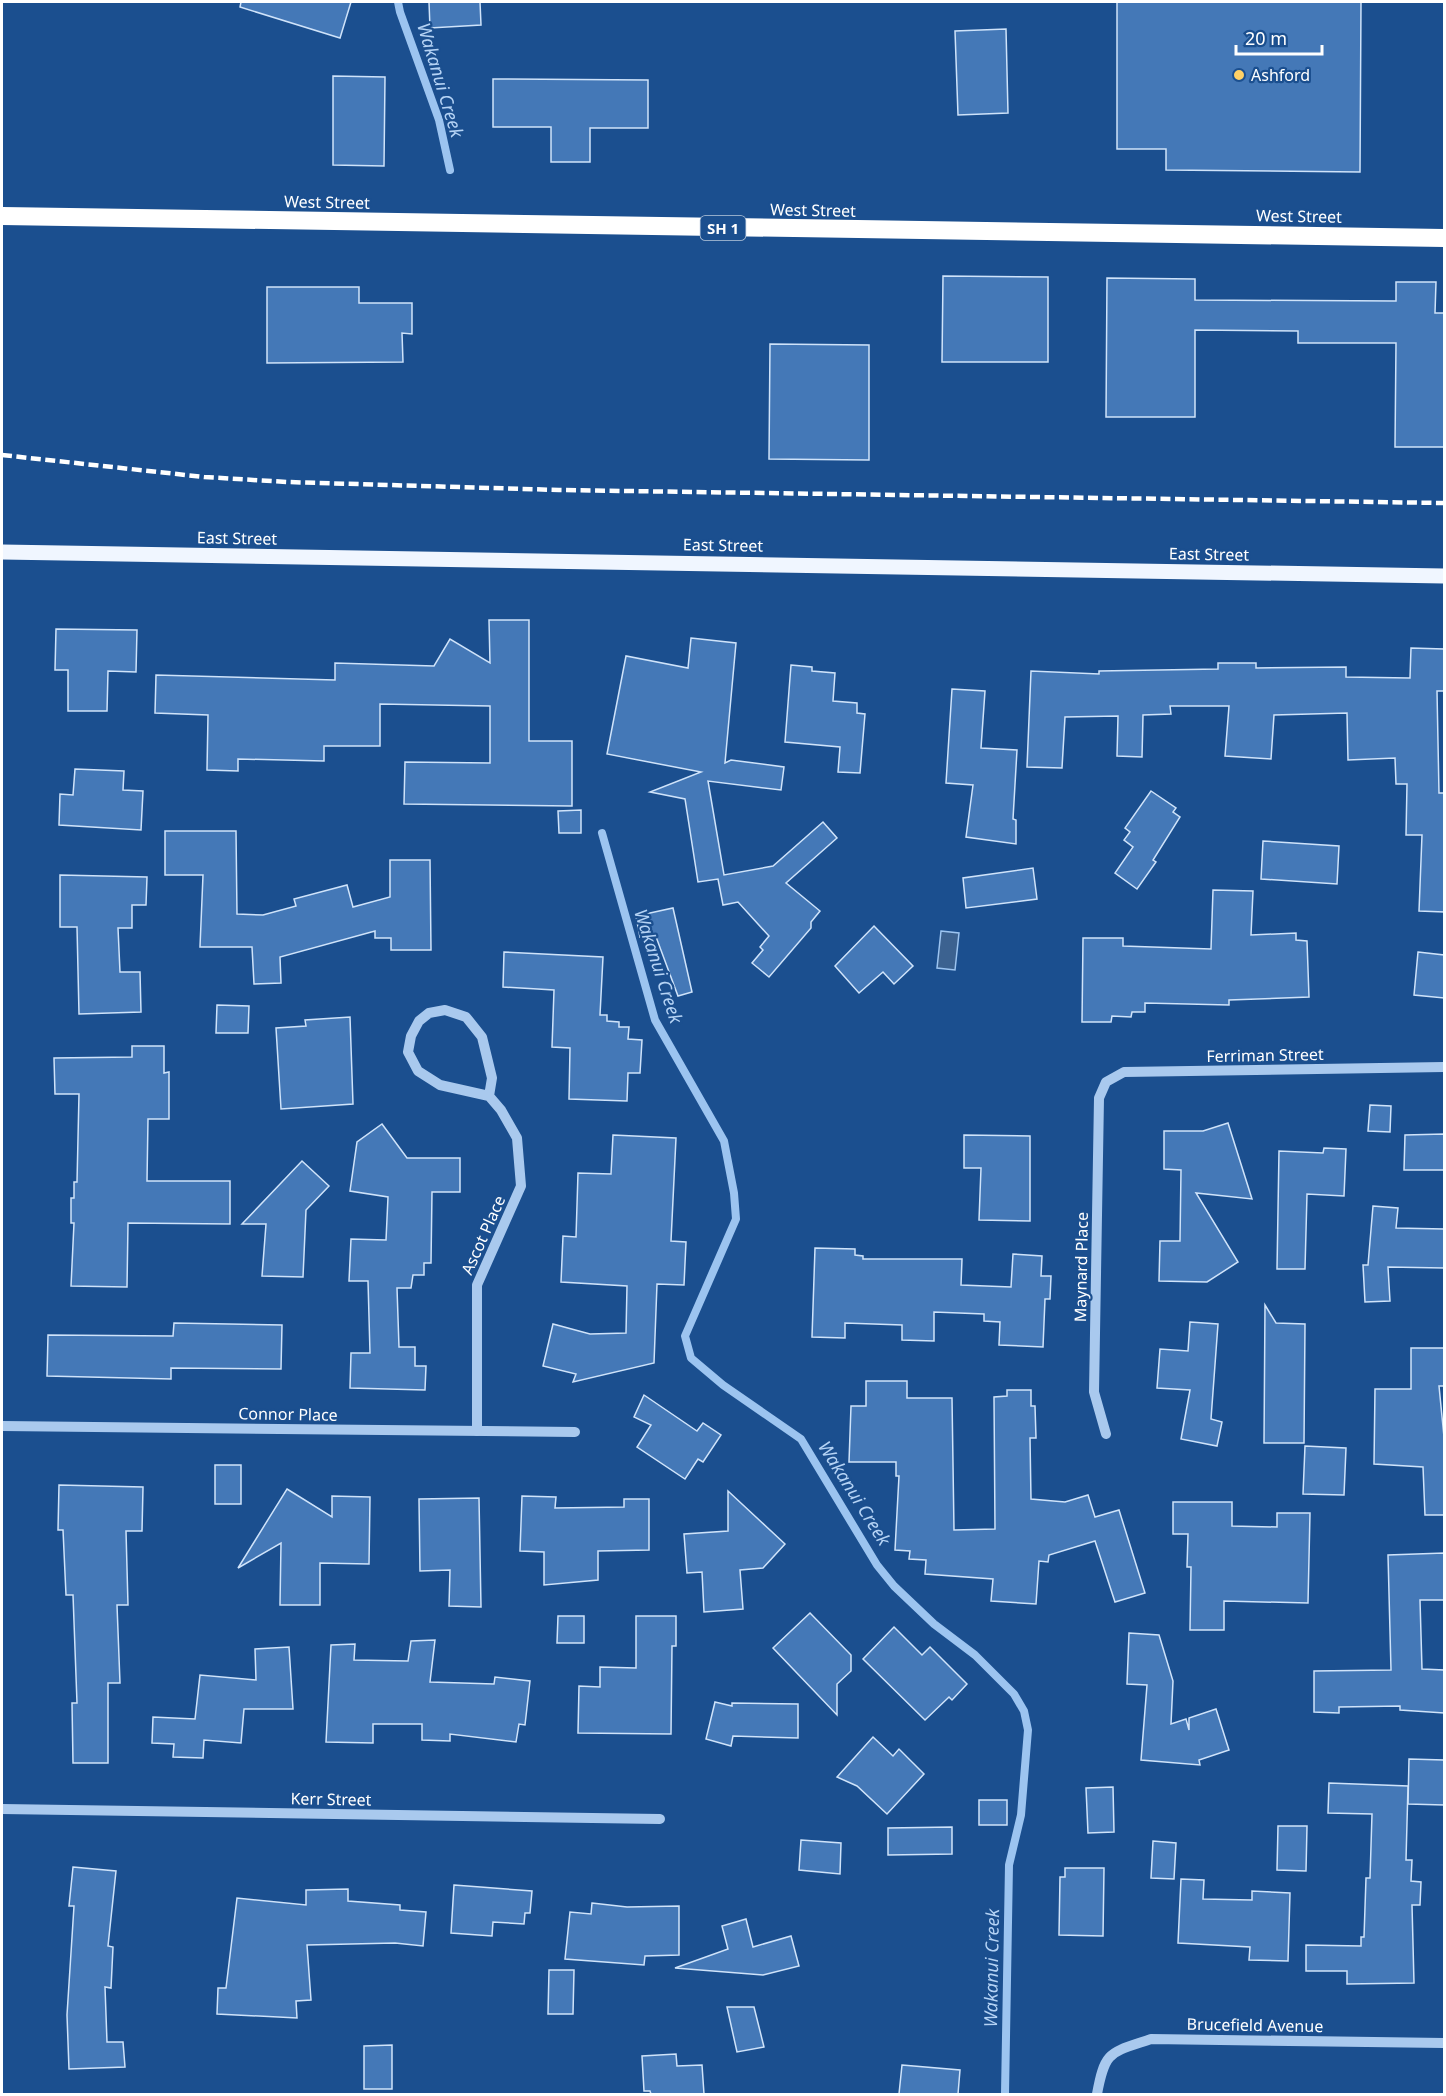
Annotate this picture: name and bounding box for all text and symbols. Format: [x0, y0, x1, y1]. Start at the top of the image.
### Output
scale bar [1236, 18, 1322, 56]
water label: Wakanui Creek [412, 20, 470, 141]
text: 20 m [1245, 26, 1287, 50]
place label: Ashford [1251, 64, 1310, 86]
marker: Ashford [1232, 68, 1246, 82]
street label: West Street [284, 190, 370, 214]
street label: West Street [770, 198, 856, 222]
street label: West Street [1256, 204, 1342, 228]
road number: SH 1 [700, 216, 746, 240]
street label: East Street [197, 526, 277, 550]
street label: East Street [683, 533, 763, 557]
street label: East Street [1169, 542, 1249, 566]
water label: Wakanui Creek [629, 906, 689, 1027]
street label: Ferriman Street [1206, 1043, 1324, 1067]
street label: Ascot Place [456, 1192, 510, 1278]
street label: Maynard Place [1069, 1212, 1093, 1322]
street label: Connor Place [238, 1402, 338, 1426]
water label: Wakanui Creek [813, 1436, 897, 1551]
street label: Kerr Street [290, 1787, 372, 1811]
water label: Wakanui Creek [978, 1907, 1004, 2028]
street label: Brucefield Avenue [1187, 2013, 1323, 2037]

